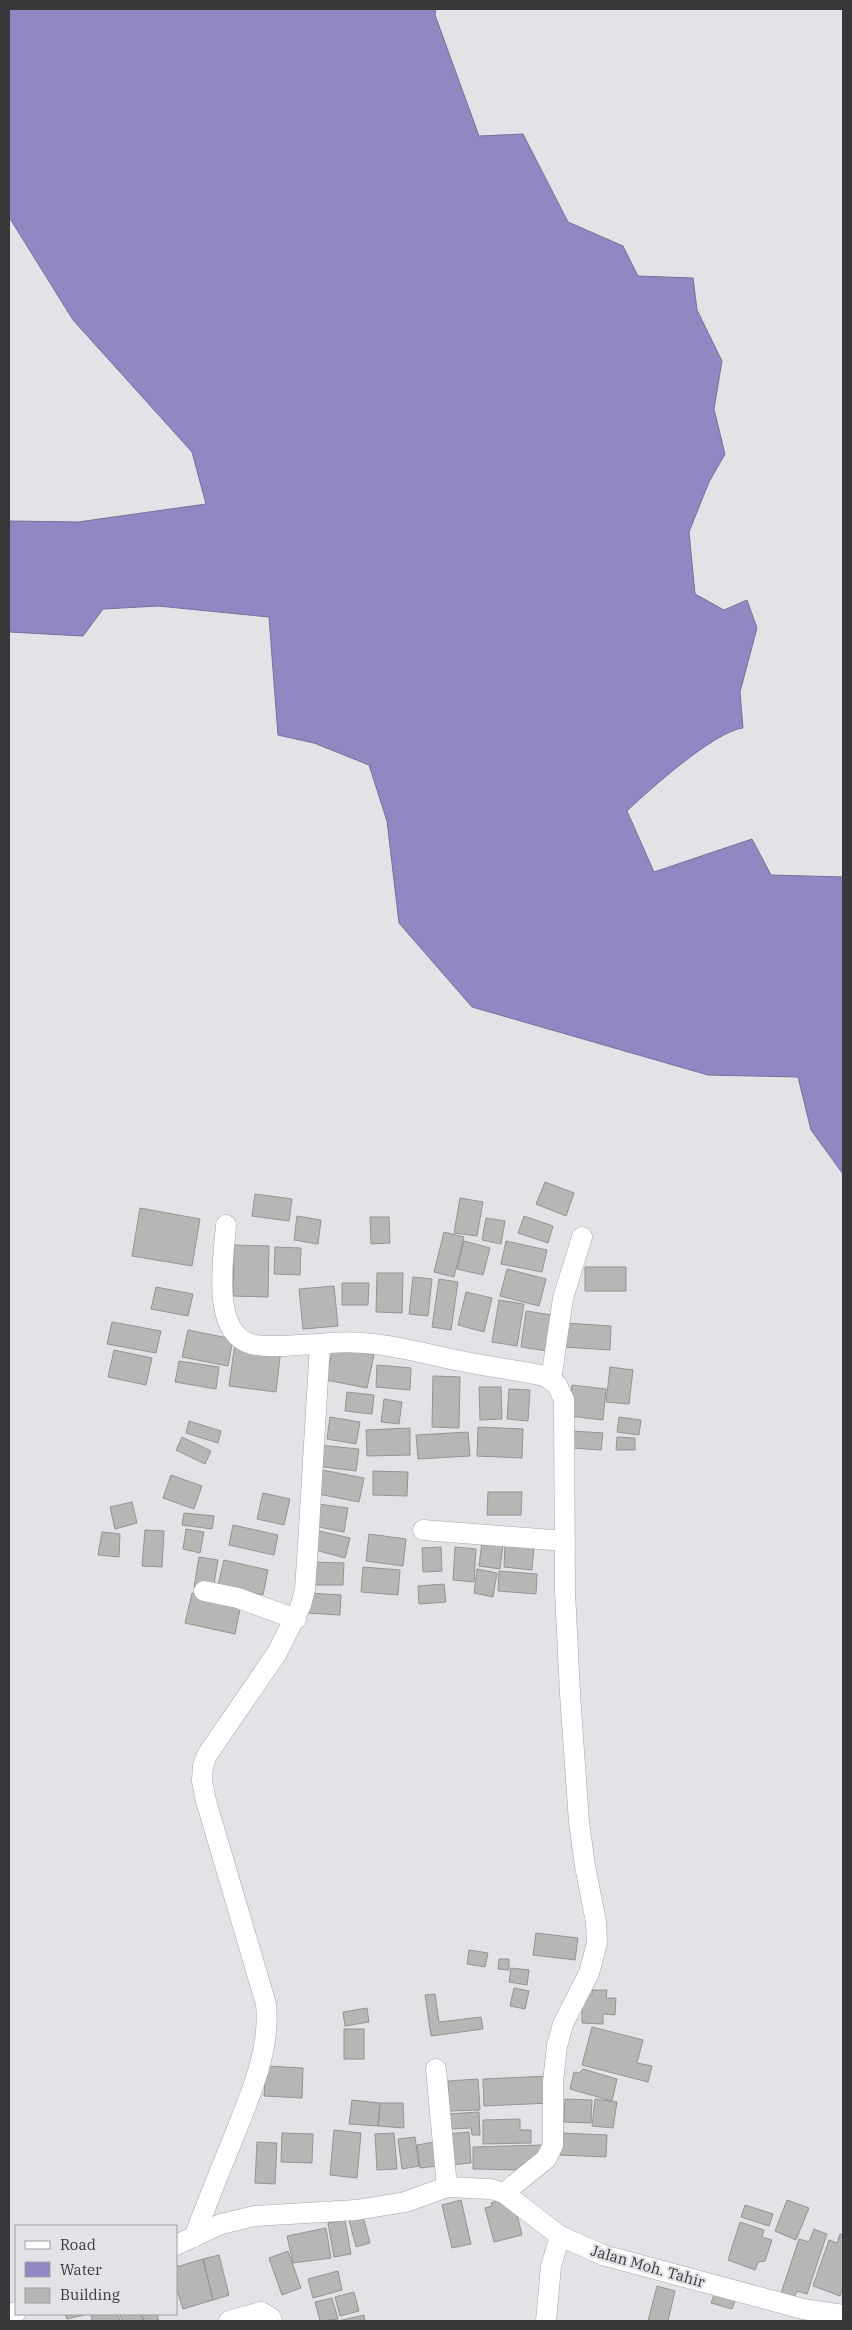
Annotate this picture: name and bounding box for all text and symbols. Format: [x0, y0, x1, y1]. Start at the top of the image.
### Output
legend [15, 2225, 178, 2315]
text: Road [60, 2235, 96, 2254]
street label: Jalan Moh. Tahir [589, 2241, 707, 2291]
text: Water [60, 2260, 102, 2279]
text: Building [60, 2285, 120, 2304]

